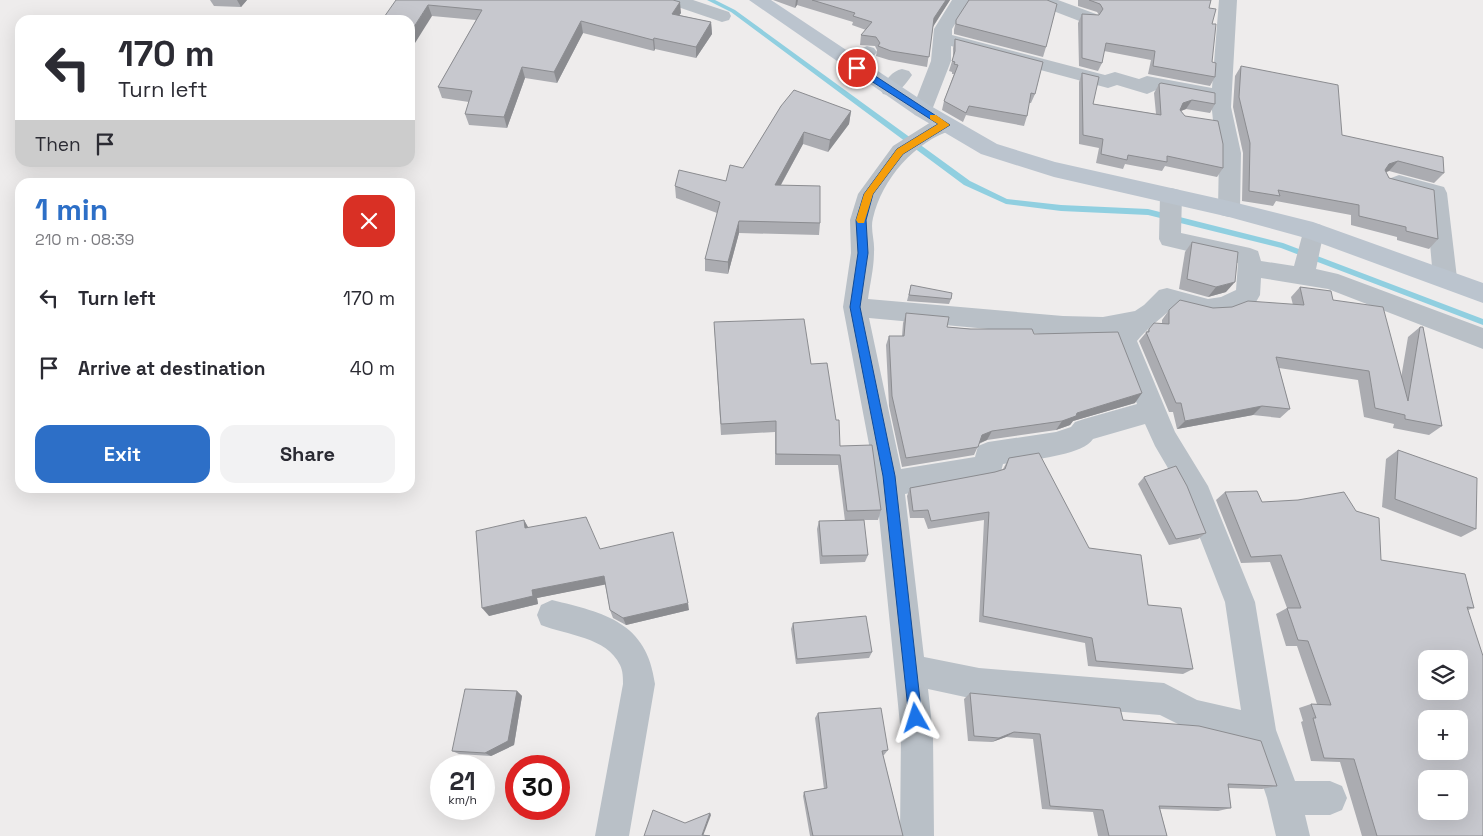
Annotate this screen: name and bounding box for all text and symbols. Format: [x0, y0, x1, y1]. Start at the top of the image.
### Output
text: 170 m [118, 32, 215, 76]
icon: left [35, 35, 100, 100]
pin [836, 47, 878, 89]
icon: arrive [843, 54, 871, 82]
text: Turn left [118, 75, 208, 103]
icon: arrive [91, 130, 119, 158]
text: Then [35, 132, 81, 157]
text: 1 min [35, 190, 108, 229]
button: close [343, 195, 395, 247]
text: 210 m · 08:39 [35, 229, 134, 250]
icon: left [35, 284, 63, 312]
text: Turn left [78, 286, 156, 311]
text: 170 m [343, 286, 395, 311]
icon: arrive [35, 354, 63, 382]
text: Arrive at destination [78, 356, 266, 381]
text: 40 m [350, 356, 395, 381]
button: Exit [35, 425, 210, 483]
button: Share [220, 425, 395, 483]
map controls [1418, 650, 1468, 820]
button: layers [1418, 650, 1468, 700]
position arrow [889, 691, 941, 743]
button: + [1418, 710, 1468, 760]
speed limit sign: 30 [505, 755, 570, 820]
text: 21 [449, 765, 476, 797]
button: − [1418, 770, 1468, 820]
text: km/h [448, 792, 477, 808]

